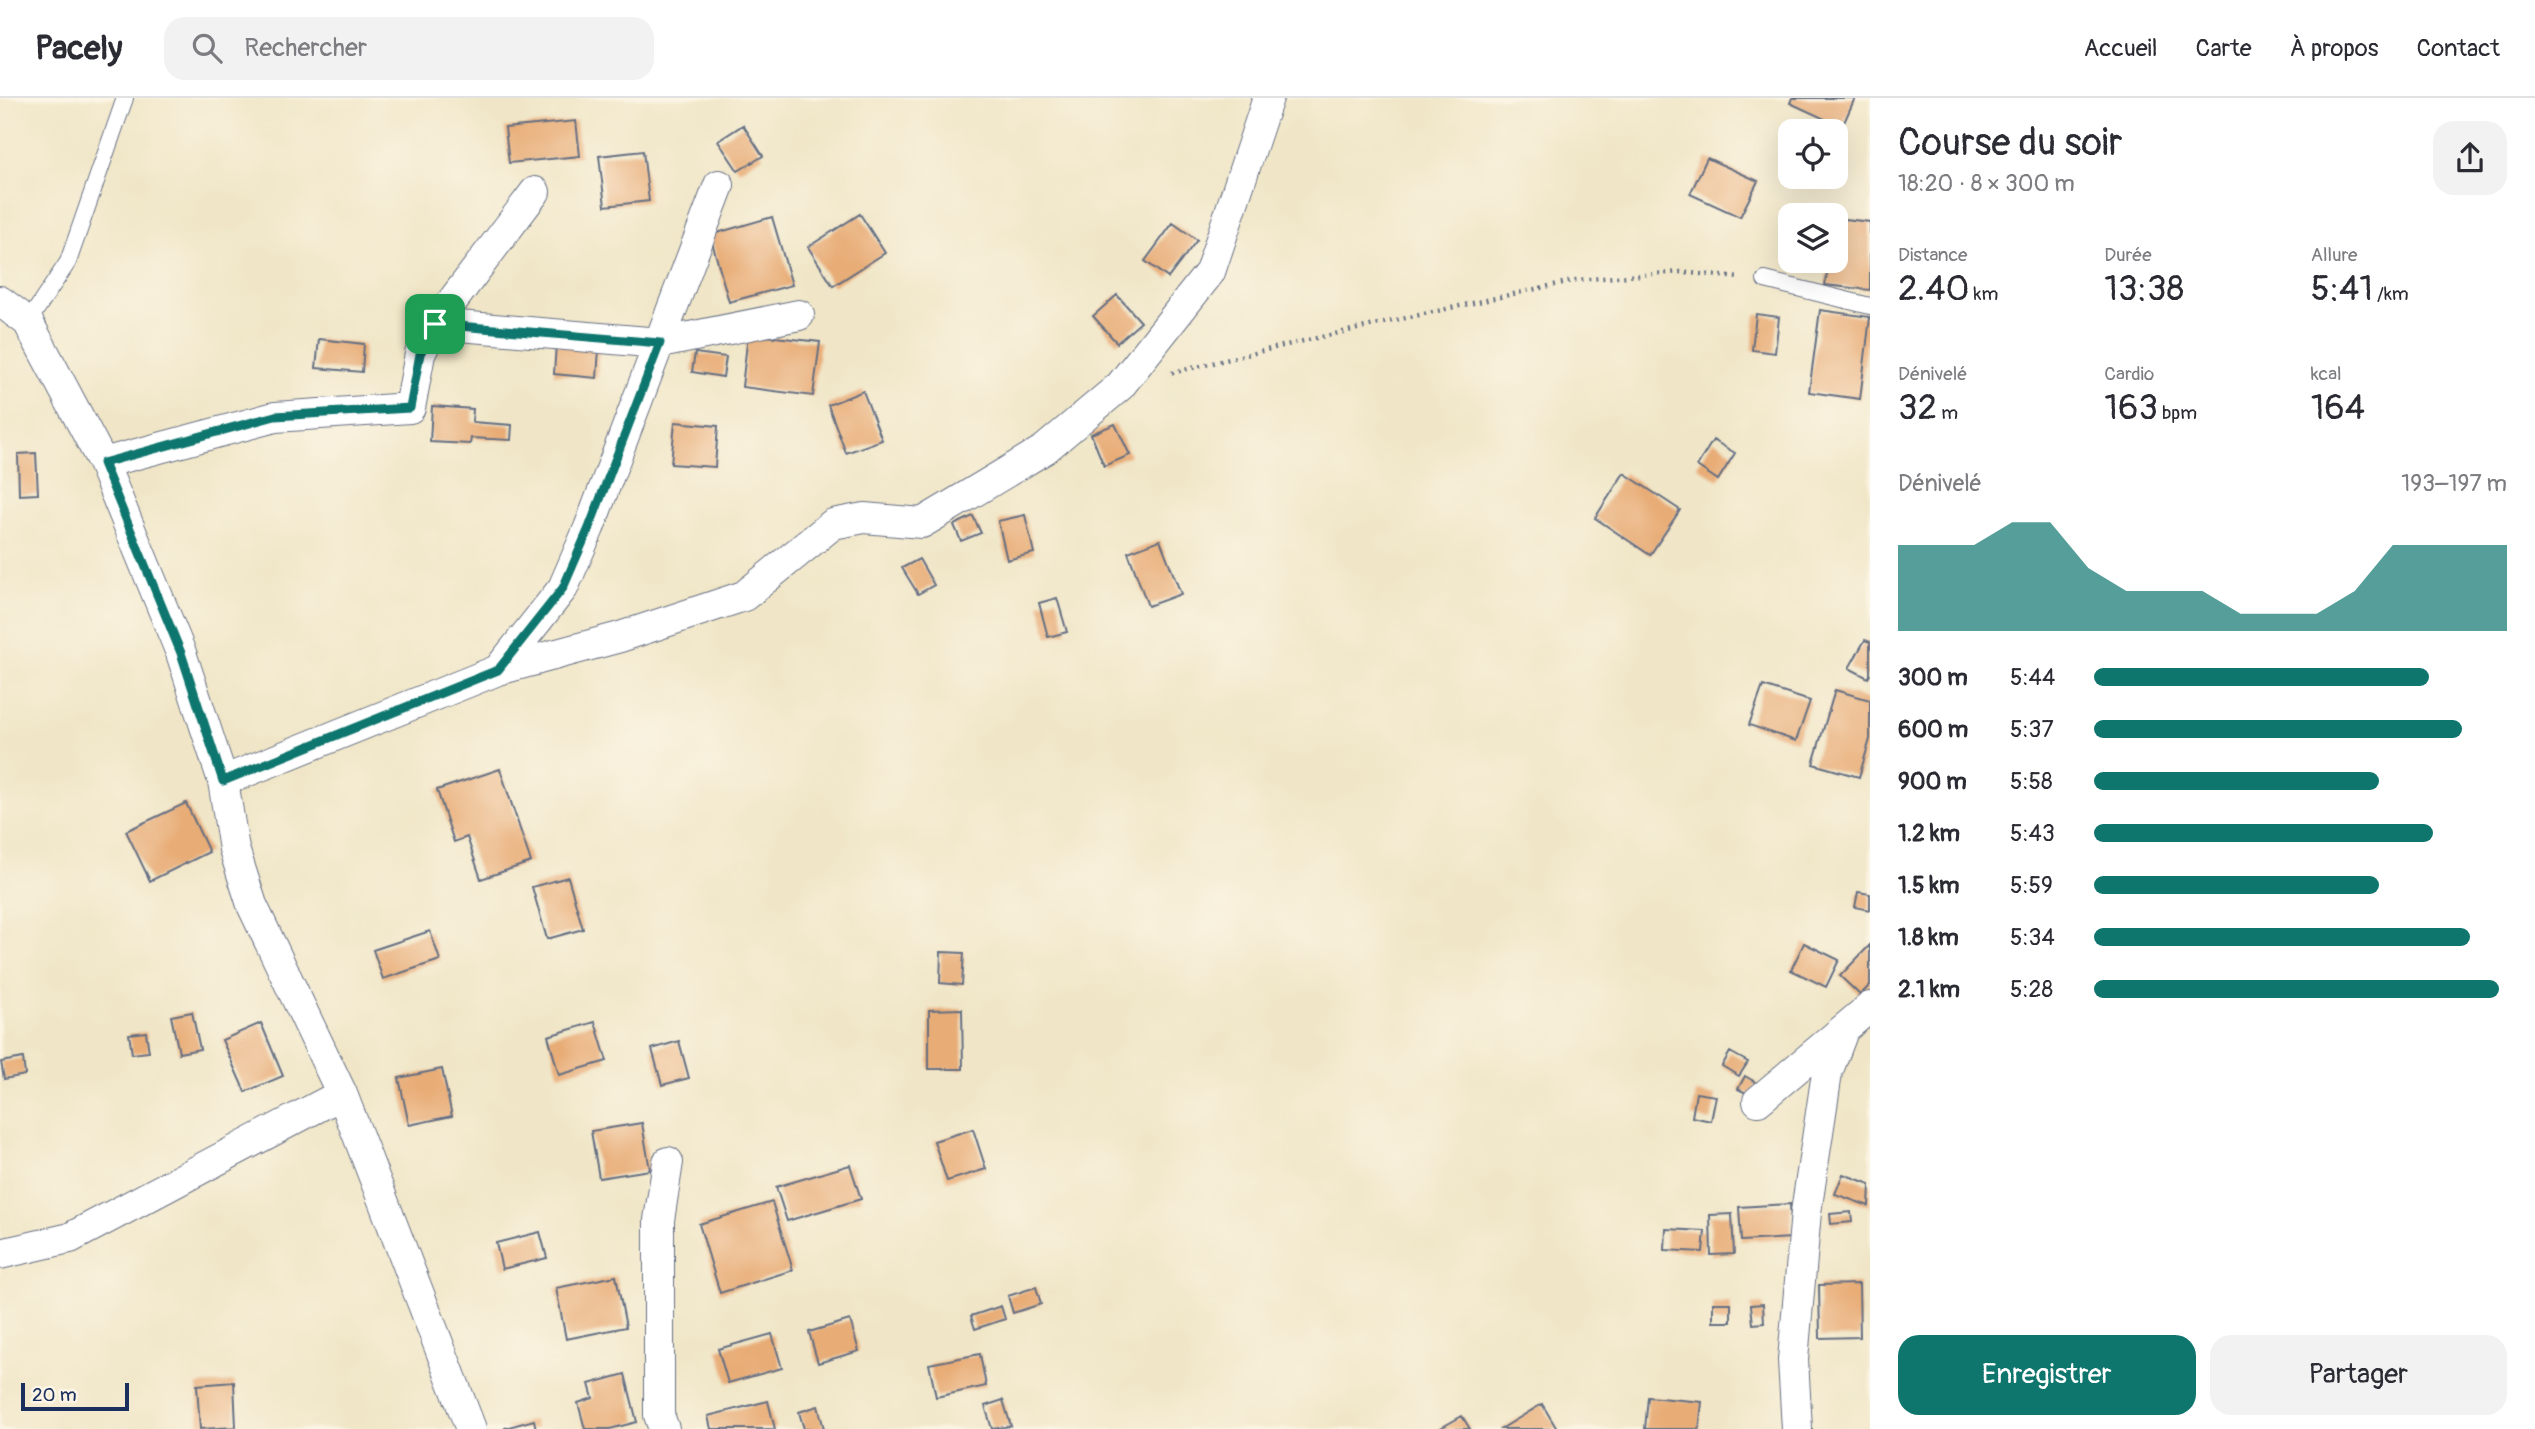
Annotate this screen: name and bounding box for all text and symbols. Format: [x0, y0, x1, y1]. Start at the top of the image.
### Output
search box [164, 17, 654, 80]
text: Pacely [35, 28, 122, 69]
icon: search [188, 29, 226, 67]
text: Rechercher [244, 32, 367, 64]
text: Accueil [2084, 34, 2158, 63]
text: Carte [2196, 34, 2252, 63]
text: À propos [2290, 34, 2379, 63]
text: Contact [2417, 34, 2500, 63]
map controls [1778, 119, 1848, 273]
button: locate [1778, 119, 1848, 189]
text: Course du soir [1898, 119, 2122, 167]
button: share [2433, 121, 2507, 195]
text: 18:20 · 8 × 300 m [1898, 169, 2075, 198]
button: layers [1778, 203, 1848, 273]
text: Distance [1898, 243, 1967, 267]
text: Durée [2104, 243, 2152, 267]
text: Allure [2311, 243, 2357, 267]
text: 2.40 [1898, 267, 1969, 311]
text: 13:38 [2104, 267, 2184, 311]
text: 5:41 [2311, 267, 2373, 311]
text: km [1969, 282, 1998, 306]
text: /km [2373, 282, 2409, 306]
pin [405, 294, 465, 354]
icon: arrive [416, 305, 454, 343]
text: Dénivelé [1898, 362, 1967, 386]
text: Cardio [2104, 362, 2154, 386]
text: kcal [2311, 362, 2342, 386]
text: 32 [1898, 386, 1937, 430]
text: 163 [2104, 386, 2158, 430]
text: 164 [2311, 386, 2365, 430]
text: m [1937, 401, 1958, 425]
text: bpm [2158, 401, 2197, 425]
text: Dénivelé [1898, 469, 1982, 498]
text: 193–197 m [2401, 469, 2507, 498]
text: 300 m [1898, 663, 1968, 692]
text: 5:44 [2010, 663, 2055, 692]
text: 600 m [1898, 715, 1968, 744]
text: 5:37 [2010, 715, 2054, 744]
text: 900 m [1898, 767, 1967, 796]
text: 5:58 [2010, 767, 2053, 796]
text: 1.2 km [1898, 819, 1960, 848]
text: 5:43 [2010, 819, 2055, 848]
text: 1.5 km [1898, 871, 1960, 900]
text: 5:59 [2010, 871, 2053, 900]
text: 1.8 km [1898, 923, 1959, 952]
text: 5:34 [2010, 923, 2055, 952]
text: 2.1 km [1898, 975, 1960, 1004]
text: 5:28 [2010, 975, 2053, 1004]
button: Enregistrer [1898, 1335, 2196, 1415]
button: Partager [2210, 1335, 2507, 1415]
scale bar [21, 1380, 130, 1412]
text: 20 m [32, 1383, 77, 1407]

